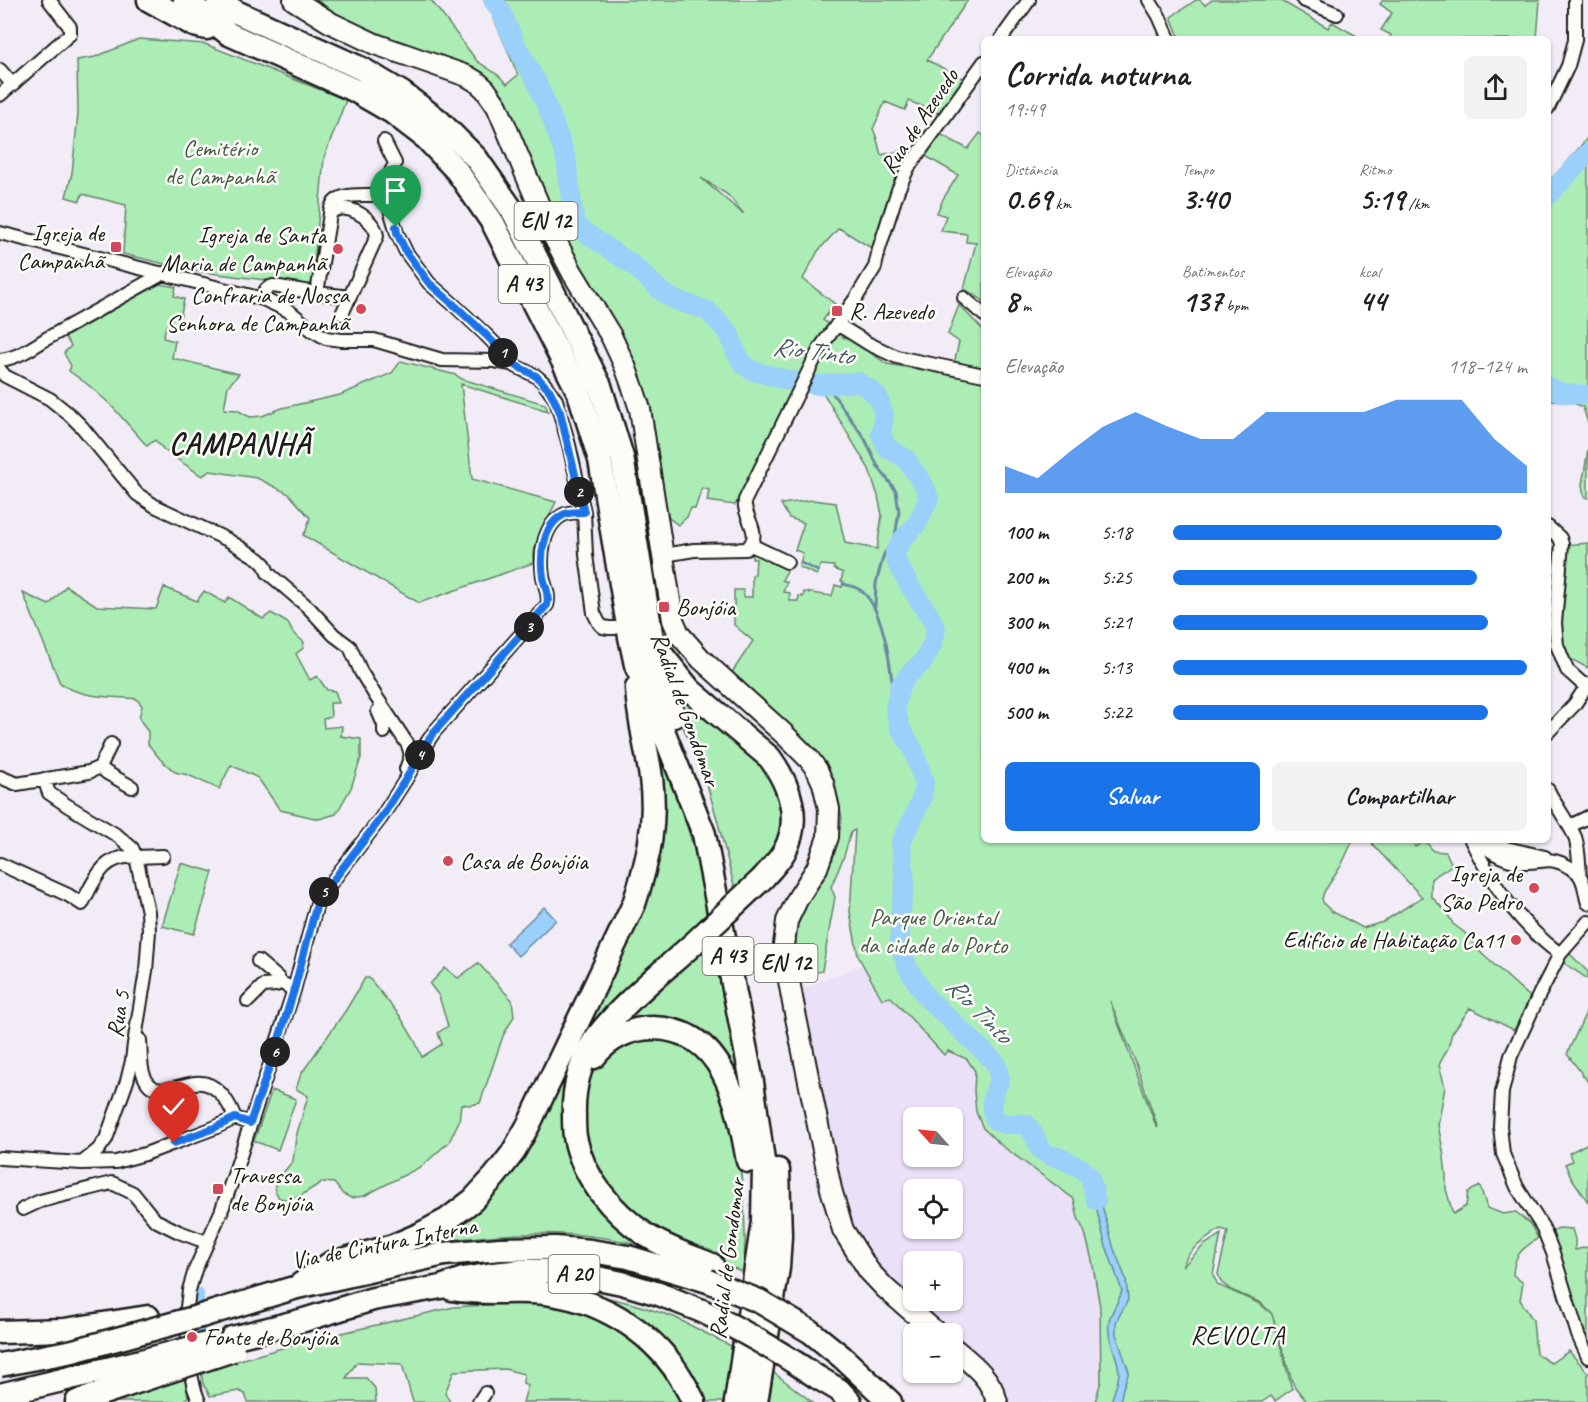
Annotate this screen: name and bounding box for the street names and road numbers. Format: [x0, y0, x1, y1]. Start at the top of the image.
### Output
street label: Rua de Azevedo [873, 61, 966, 179]
road number: EN 12 [514, 202, 578, 240]
road number: A 43 [498, 265, 550, 303]
street label: Radial de Gondomar [644, 628, 728, 792]
road number: A 43 [702, 937, 754, 975]
road number: EN 12 [754, 944, 818, 982]
street label: Rua 5 [99, 987, 137, 1040]
street label: Radial de Gondomar [702, 1175, 752, 1341]
street label: Via de Cintura Interna [289, 1210, 480, 1276]
road number: A 20 [548, 1255, 600, 1293]

